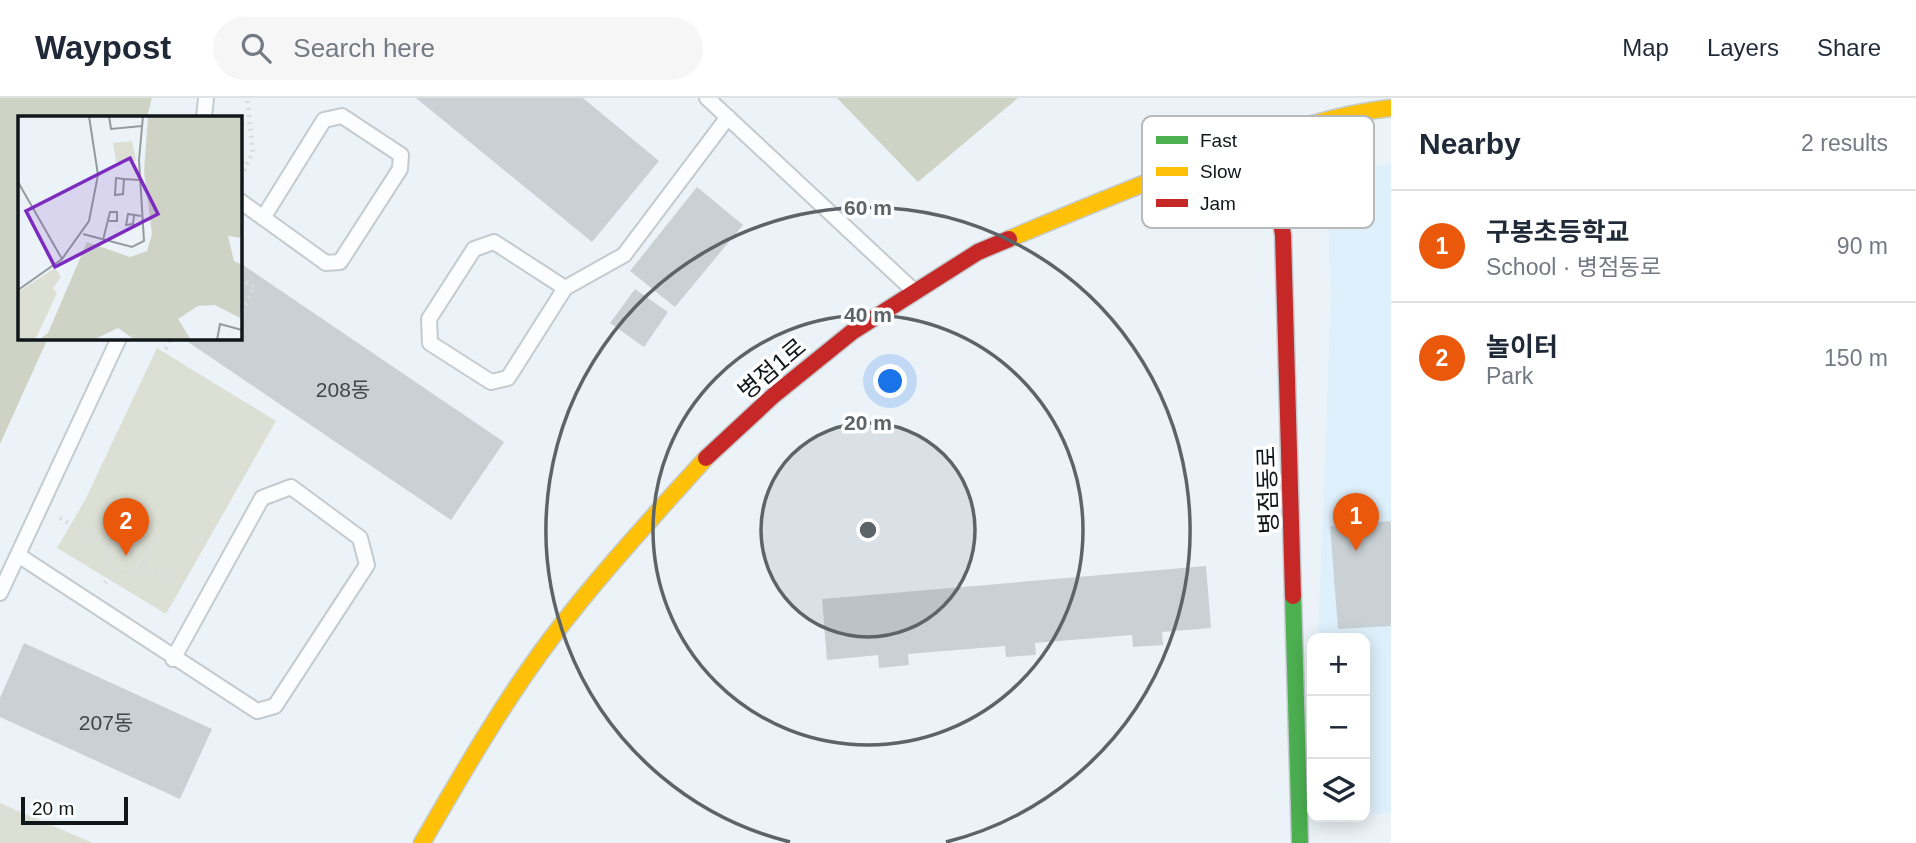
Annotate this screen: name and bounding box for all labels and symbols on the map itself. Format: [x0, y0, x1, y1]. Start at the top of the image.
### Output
inset map [18, 116, 242, 340]
legend [1142, 116, 1374, 228]
text: Fast [1200, 130, 1238, 151]
text: Slow [1200, 161, 1241, 182]
text: Jam [1200, 193, 1236, 214]
text: 60 m [844, 196, 892, 219]
text: 40 m [844, 303, 892, 326]
street label: 병점1로 [733, 333, 811, 405]
your location [873, 364, 907, 398]
house number: 208동 [316, 378, 370, 401]
text: 20 m [844, 411, 892, 434]
street label: 병점동로 [1252, 445, 1283, 535]
pin: 1 [1333, 493, 1379, 551]
pin: 2 [103, 498, 149, 556]
centre of rings [856, 518, 880, 542]
house number: 207동 [79, 711, 133, 734]
scale bar [21, 794, 128, 826]

